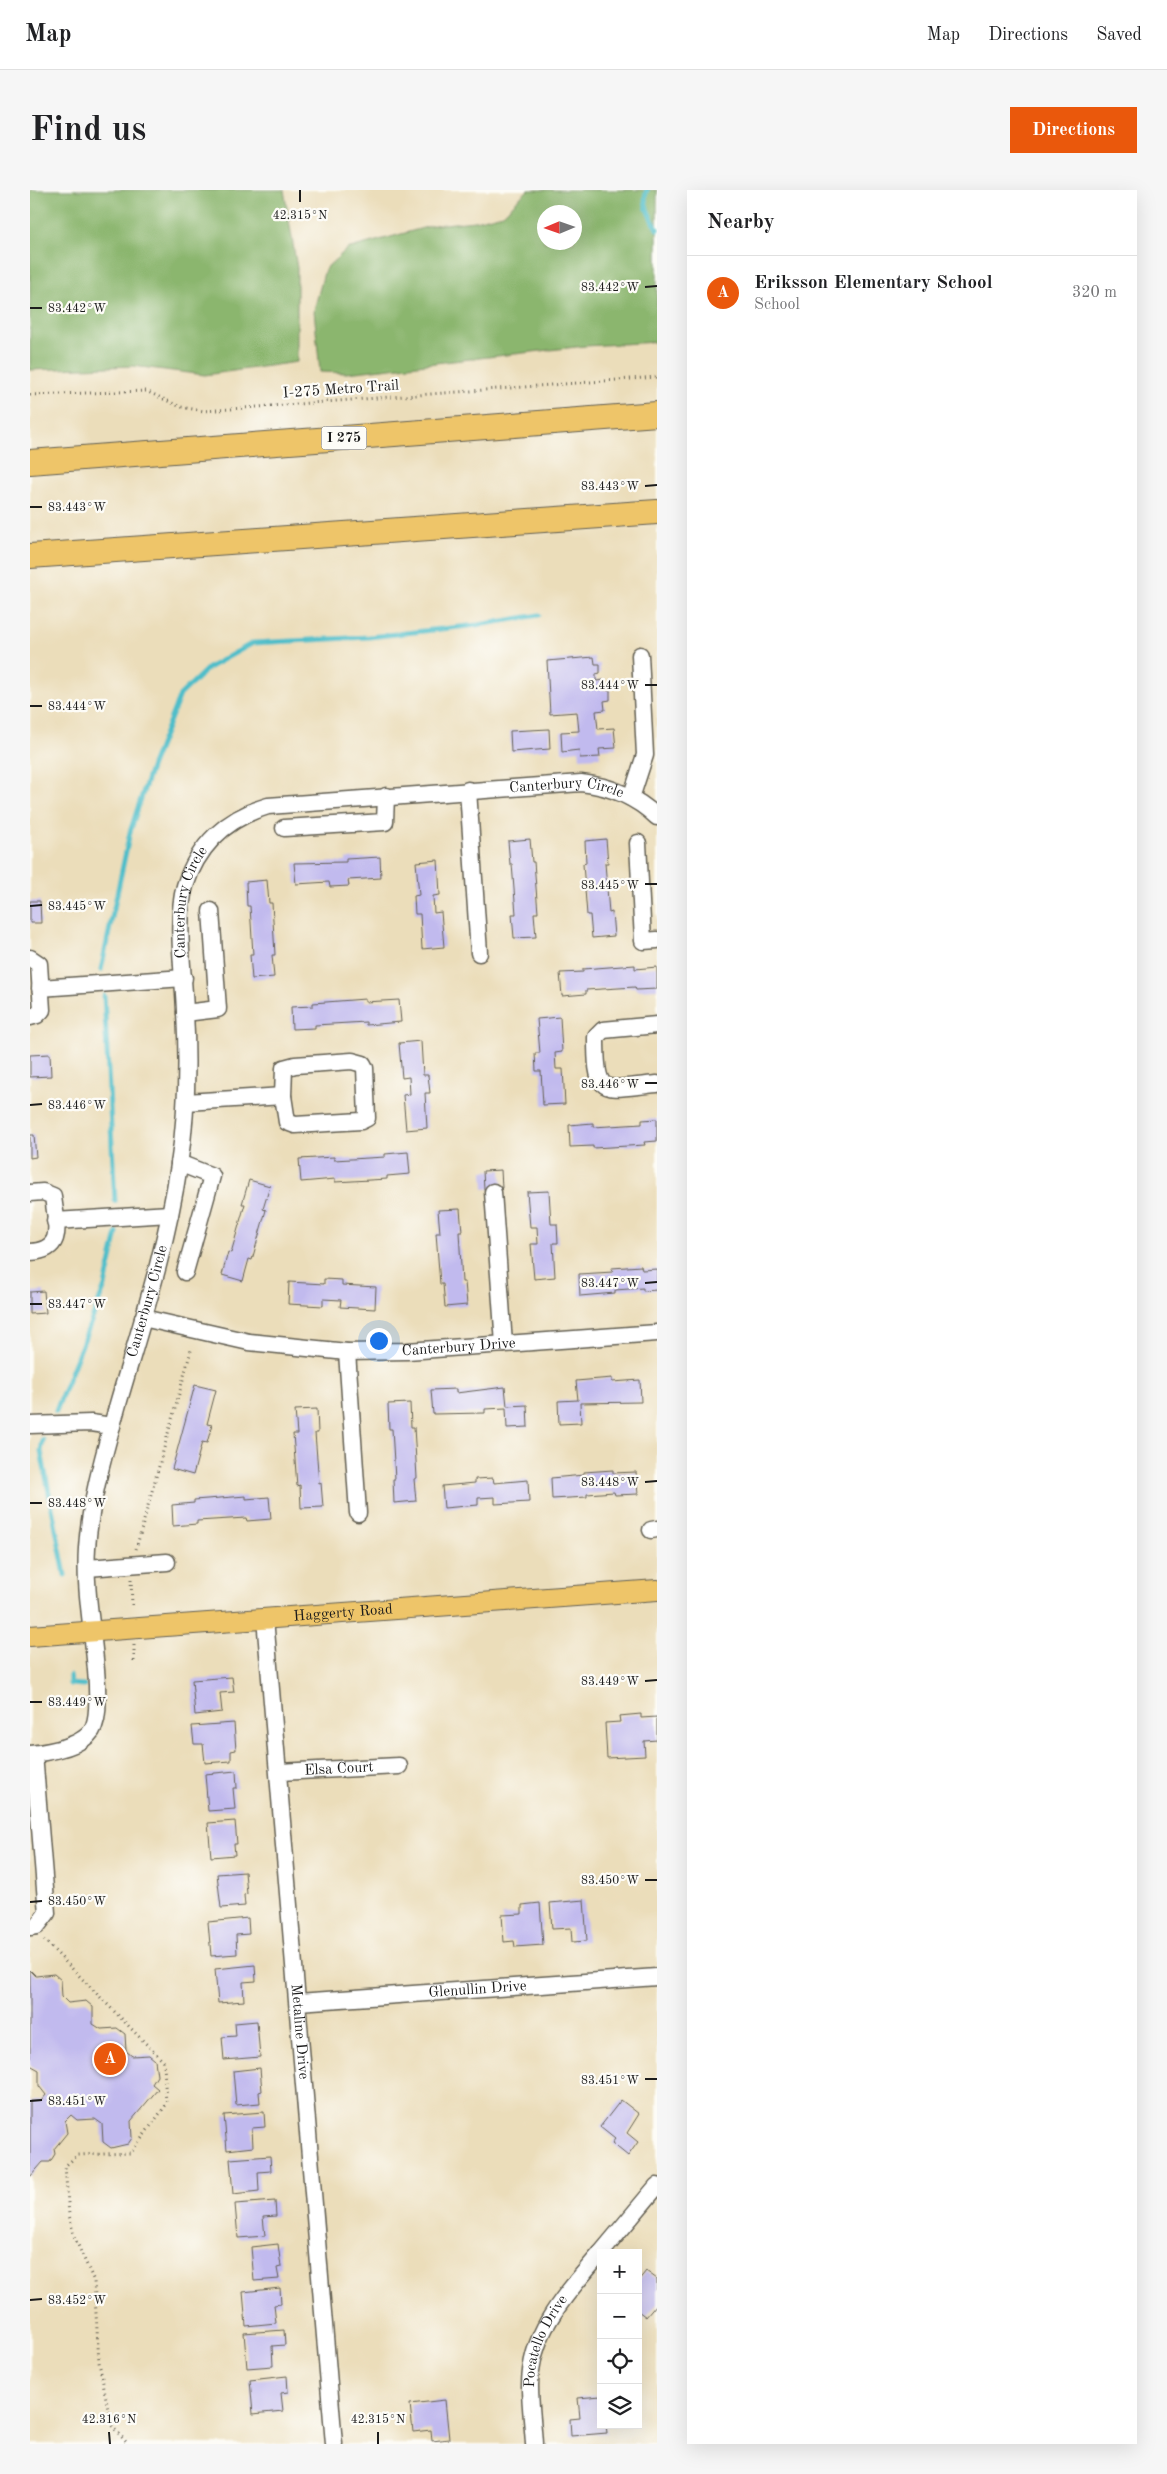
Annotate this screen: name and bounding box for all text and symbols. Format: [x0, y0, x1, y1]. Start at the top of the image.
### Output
text: Map [25, 23, 72, 47]
text: Map [927, 26, 960, 44]
text: Directions [988, 26, 1068, 44]
text: Saved [1096, 26, 1142, 44]
button: Directions [1010, 107, 1137, 153]
text: Find us [30, 113, 146, 148]
north arrow [537, 205, 582, 250]
text: 42.315°N [273, 209, 327, 222]
text: Nearby [707, 212, 775, 233]
text: Eriksson Elementary School [754, 274, 993, 293]
text: 83.442°W [581, 282, 639, 294]
text: A [717, 285, 729, 301]
text: 320 m [1072, 285, 1117, 301]
text: School [754, 297, 800, 313]
text: 83.442°W [48, 303, 106, 315]
street label: I-275 Metro Trail [282, 378, 400, 402]
road number: I 275 [322, 427, 366, 450]
text: 83.443°W [581, 481, 639, 493]
text: 83.443°W [48, 502, 106, 514]
text: 83.444°W [581, 680, 639, 692]
text: 83.444°W [48, 701, 106, 713]
street label: Canterbury Circle [509, 775, 626, 801]
street label: Canterbury Circle [173, 844, 211, 959]
text: 83.445°W [581, 879, 639, 892]
text: 83.445°W [48, 900, 106, 913]
text: 83.446°W [581, 1079, 639, 1091]
text: 83.446°W [48, 1100, 106, 1112]
street label: Canterbury Circle [125, 1244, 170, 1359]
text: 83.447°W [581, 1278, 639, 1290]
text: 83.447°W [48, 1299, 106, 1311]
your location [366, 1328, 392, 1354]
street label: Canterbury Drive [402, 1336, 516, 1359]
text: 83.448°W [581, 1477, 639, 1489]
text: 83.448°W [48, 1498, 106, 1510]
street label: Haggerty Road [293, 1602, 393, 1624]
text: 83.449°W [581, 1676, 639, 1688]
text: 83.449°W [48, 1697, 106, 1709]
street label: Elsa Court [304, 1760, 374, 1778]
text: 83.450°W [581, 1874, 639, 1887]
text: 83.450°W [48, 1895, 106, 1908]
street label: Glenullin Drive [428, 1979, 527, 2000]
street label: Metaline Drive [288, 1983, 311, 2080]
pin: A [94, 2040, 126, 2078]
text: 83.451°W [581, 2074, 639, 2087]
text: 83.451°W [48, 2095, 106, 2108]
map controls [597, 2249, 642, 2429]
button: + [597, 2249, 642, 2294]
street label: Pocatello Drive [522, 2292, 571, 2388]
text: 83.452°W [48, 2294, 106, 2307]
button: − [597, 2294, 642, 2339]
button: locate [597, 2339, 642, 2384]
button: layers [597, 2384, 642, 2429]
text: 42.315°N [351, 2413, 405, 2426]
text: 42.316°N [82, 2414, 136, 2426]

